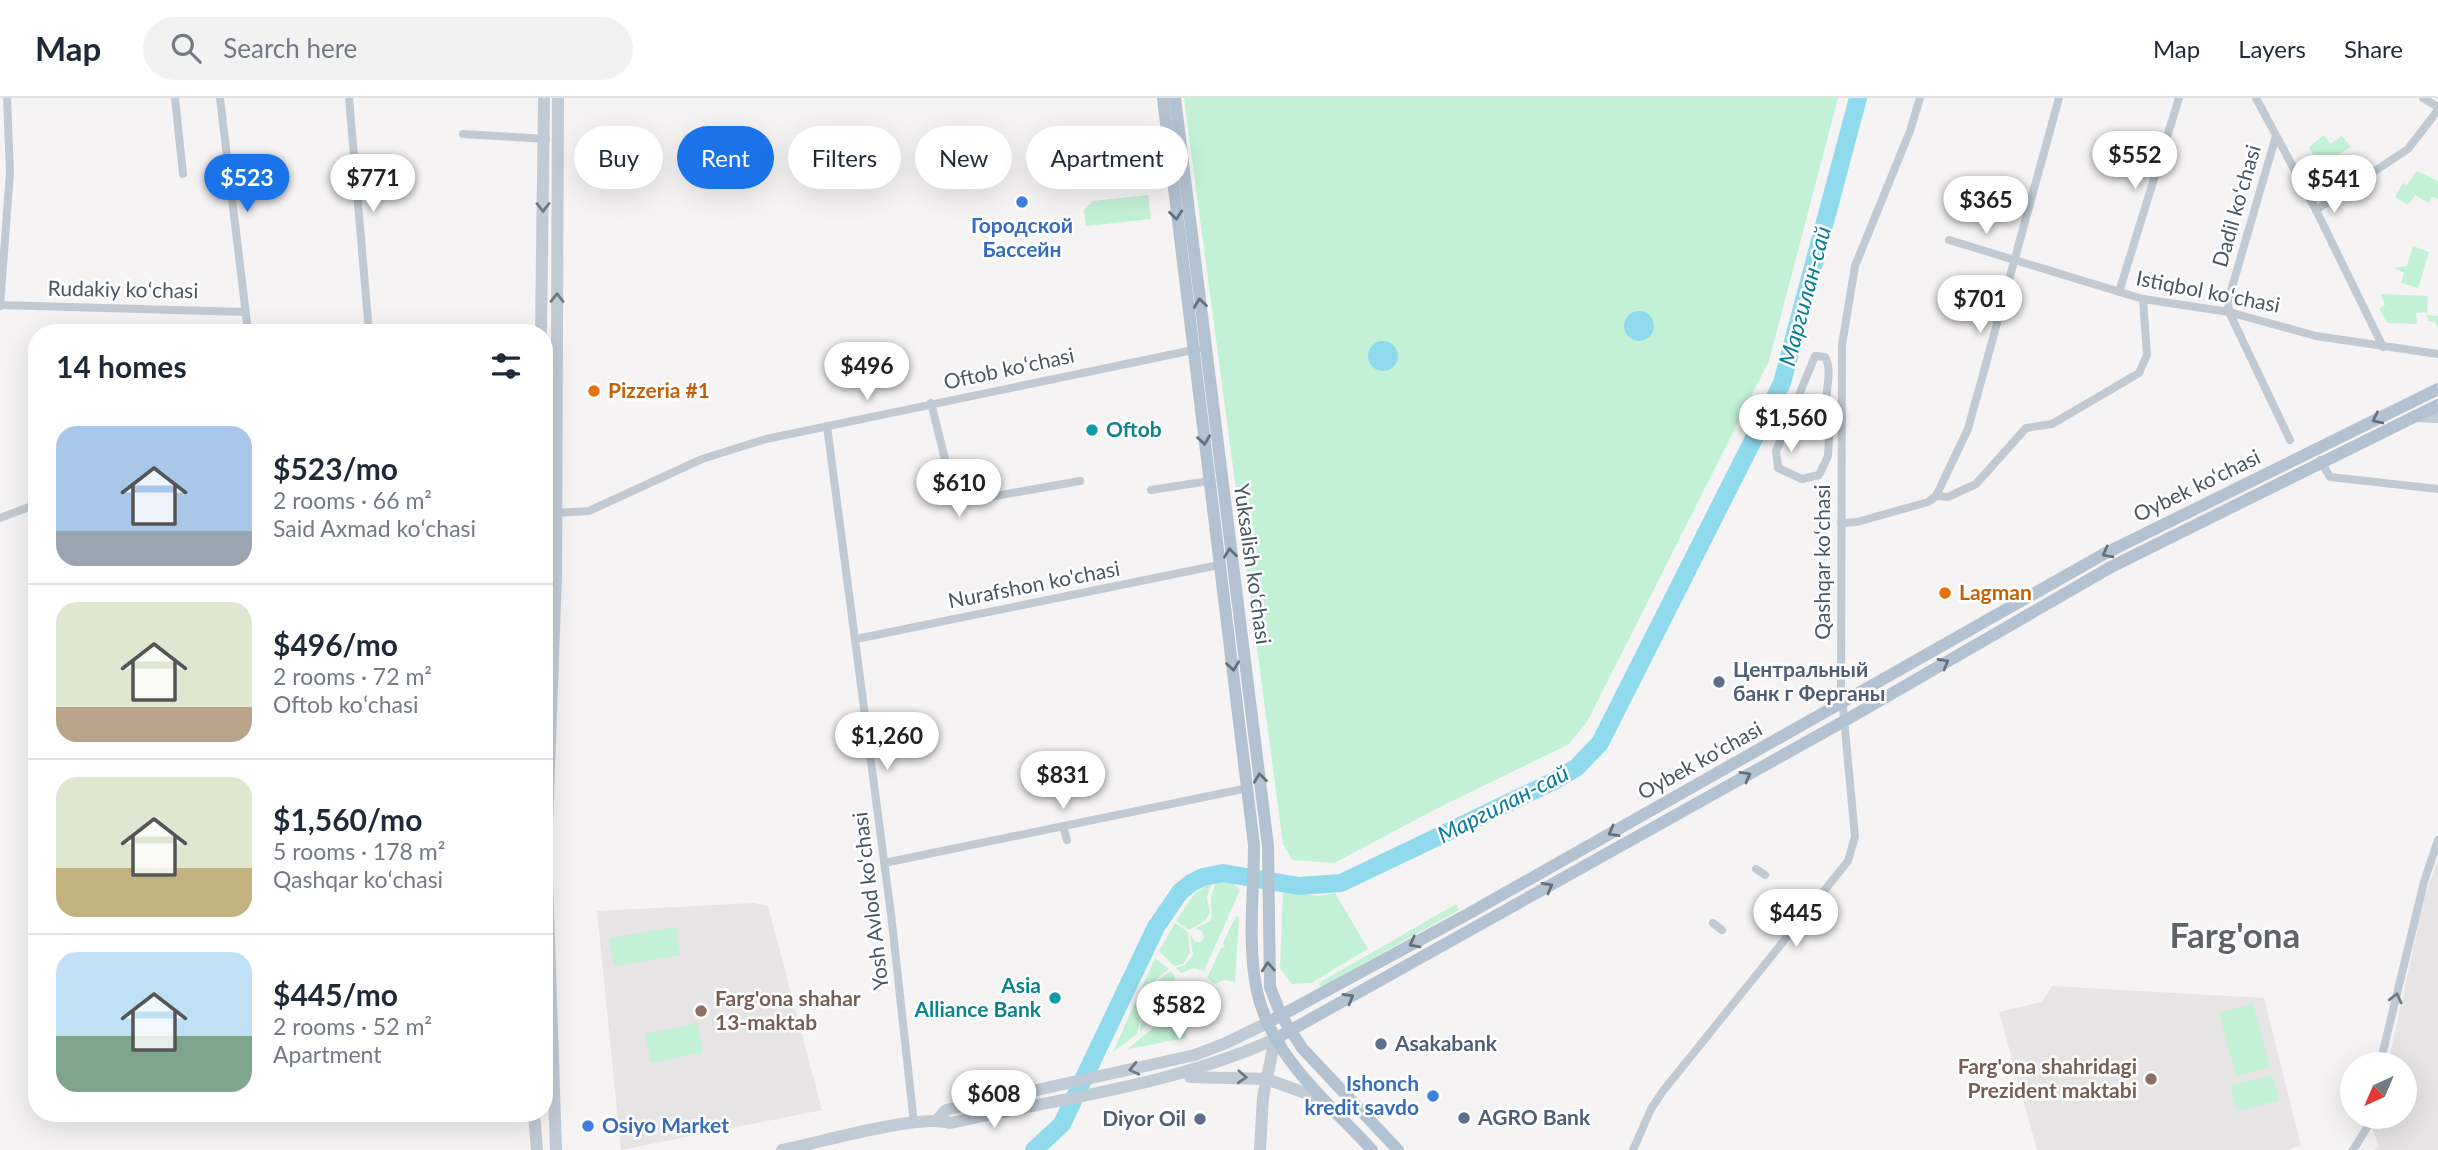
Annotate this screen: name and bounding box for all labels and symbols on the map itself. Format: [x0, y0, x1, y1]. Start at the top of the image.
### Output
pin: $552 [2094, 132, 2176, 191]
street label: Dadil koʻchasi [2206, 142, 2265, 270]
pin: $523 [206, 155, 288, 214]
pin: $771 [332, 155, 414, 214]
pin: $541 [2293, 156, 2375, 215]
pin: $365 [1945, 176, 2027, 236]
marker: Городской Бассейн [1014, 194, 1030, 210]
one-way arrow [535, 202, 551, 213]
one-way arrow [1168, 209, 1183, 220]
place label: Городской Бассейн [971, 212, 1073, 261]
water label: Маргилан-сай [1772, 223, 1836, 369]
street label: Istiqbol koʻchasi [2134, 264, 2282, 317]
street label: Rudakiy koʻchasi [47, 275, 199, 302]
pin: $701 [1939, 275, 2021, 335]
one-way arrow [549, 292, 565, 303]
one-way arrow [1193, 297, 1208, 308]
street label: Oftob koʻchasi [941, 341, 1076, 394]
pin: $496 [826, 342, 908, 402]
place label: Pizzeria #1 [608, 377, 710, 402]
marker: Pizzeria #1 [586, 383, 602, 399]
pin: $1,560 [1734, 394, 1848, 454]
one-way arrow [2372, 411, 2384, 425]
place label: Oftob [1106, 416, 1162, 441]
marker: Oftob [1084, 422, 1100, 438]
one-way arrow [1196, 434, 1211, 446]
street label: Oybek ko‘chasi [2129, 443, 2264, 526]
pin: $610 [918, 460, 1000, 519]
street label: Yuksalish koʻchasi [1230, 482, 1277, 646]
street label: Qashqar koʻchasi [1809, 484, 1834, 640]
one-way arrow [2102, 544, 2114, 558]
one-way arrow [1223, 547, 1238, 558]
street label: Nurafshon ko'chasi [946, 555, 1122, 612]
place label: Lagman [1959, 579, 2032, 604]
marker: Lagman [1937, 585, 1953, 601]
place label: Центральный банк г Ферганы [1733, 656, 1885, 705]
one-way arrow [1937, 658, 1949, 671]
one-way arrow [1225, 660, 1240, 672]
marker: Центральный банк г Ферганы [1711, 674, 1727, 690]
pin: $1,260 [830, 712, 944, 772]
street label: Oybek ko‘chasi [1633, 715, 1766, 804]
pin: $831 [1022, 752, 1104, 811]
water label: Маргилан-сай [1432, 758, 1573, 848]
one-way arrow [1739, 771, 1752, 784]
one-way arrow [1252, 773, 1267, 784]
street label: Yosh Avlod koʻchasi [846, 811, 893, 992]
one-way arrow [1607, 824, 1620, 837]
one-way arrow [1541, 882, 1554, 895]
pin: $445 [1755, 890, 1837, 949]
district label: Farg'ona [2170, 913, 2300, 955]
one-way arrow [1409, 935, 1421, 948]
one-way arrow [1261, 962, 1276, 973]
place label: Asia Alliance Bank [914, 972, 1042, 1021]
pin: $582 [1138, 982, 1220, 1041]
place label: Farg'ona shahar 13-maktab [715, 985, 861, 1034]
marker: Asia Alliance Bank [1047, 990, 1063, 1006]
one-way arrow [2388, 992, 2402, 1004]
one-way arrow [1342, 993, 1355, 1006]
marker: Farg'ona shahar 13-maktab [693, 1003, 709, 1019]
place label: Asakabank [1394, 1030, 1498, 1055]
marker: Asakabank [1373, 1036, 1389, 1052]
north arrow [2340, 1052, 2417, 1129]
place label: Farg'ona shahridagi Prezident maktabi [1958, 1053, 2137, 1102]
one-way arrow [1128, 1061, 1140, 1075]
one-way arrow [1237, 1069, 1248, 1084]
pin: $608 [953, 1070, 1035, 1130]
place label: Ishonch kredit savdo [1304, 1070, 1419, 1119]
marker: Farg'ona shahridagi Prezident maktabi [2143, 1071, 2159, 1087]
marker: Ishonch kredit savdo [1425, 1088, 1441, 1104]
place label: AGRO Bank [1477, 1104, 1591, 1129]
place label: Diyor Oil [1102, 1105, 1186, 1130]
marker: AGRO Bank [1456, 1110, 1472, 1126]
marker: Diyor Oil [1192, 1111, 1208, 1127]
place label: Osiyo Market [602, 1112, 729, 1137]
marker: Osiyo Market [580, 1118, 596, 1134]

